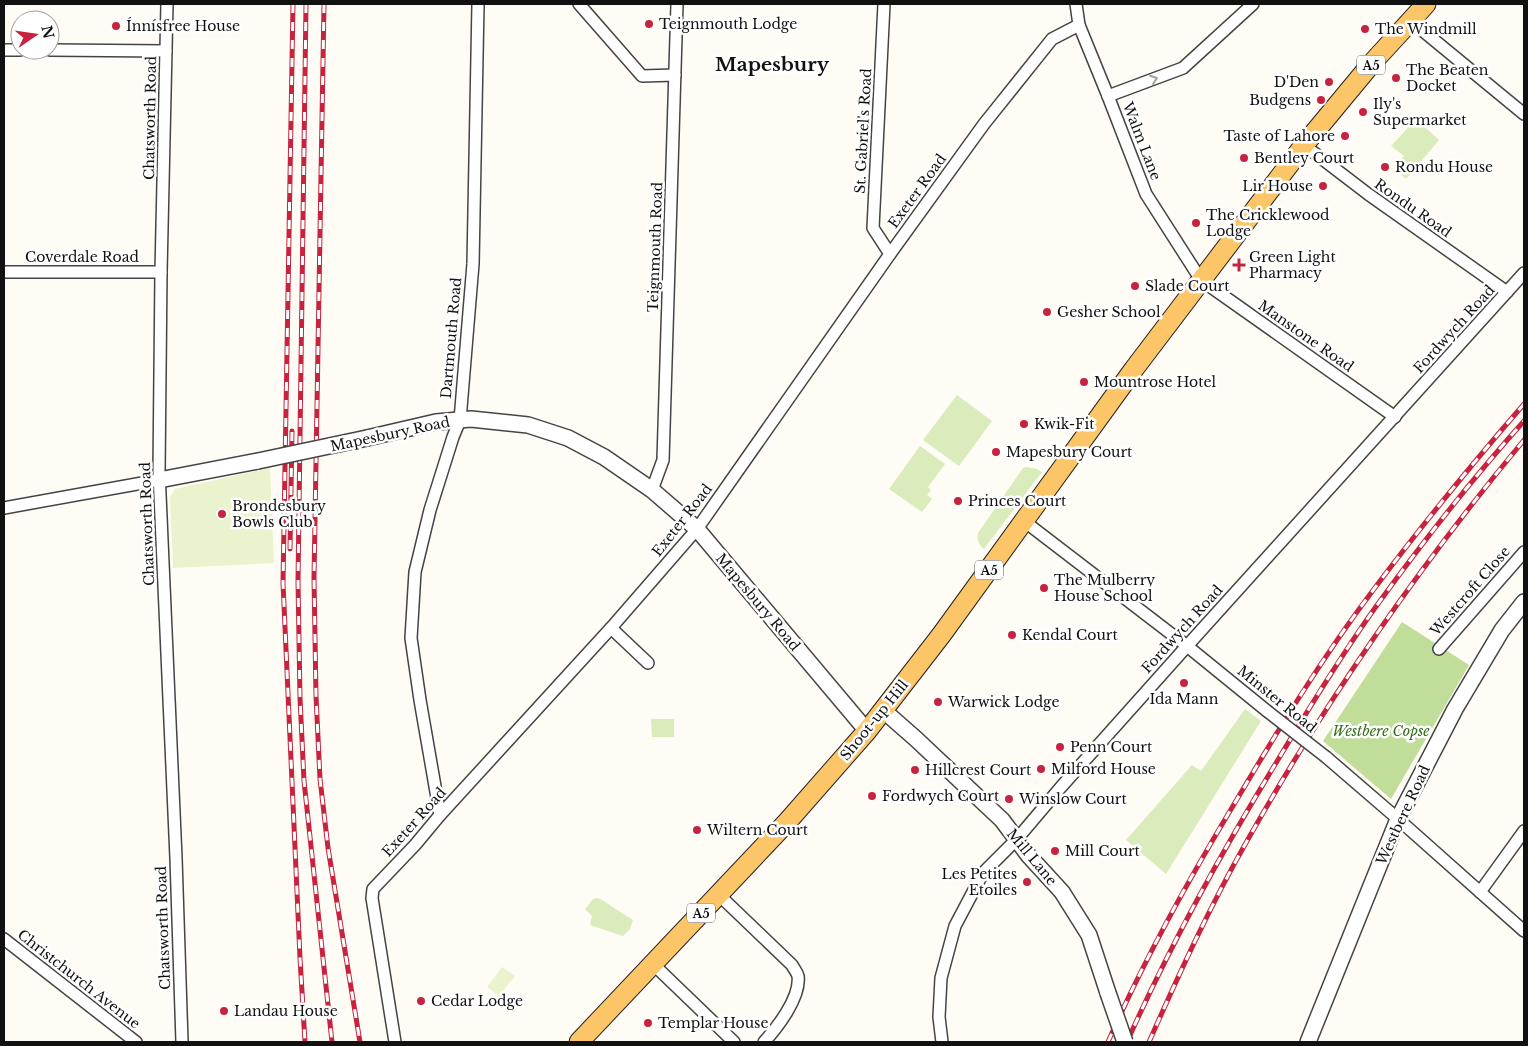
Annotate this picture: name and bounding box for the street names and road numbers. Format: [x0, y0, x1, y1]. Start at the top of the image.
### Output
street label: Chatsworth Road [140, 55, 160, 180]
road number: A5 [1357, 56, 1385, 74]
street label: St. Gabriel's Road [851, 67, 875, 194]
street label: Walm Lane [1119, 98, 1165, 183]
street label: Exeter Road [884, 150, 950, 232]
street label: Rondu Road [1371, 175, 1455, 241]
street label: Teignmouth Road [644, 181, 666, 312]
street label: Coverdale Road [25, 248, 140, 266]
street label: Dartmouth Road [437, 276, 465, 399]
street label: Fordwych Road [1410, 281, 1499, 377]
street label: Manstone Road [1255, 296, 1358, 376]
street label: Mapesbury Road [329, 412, 452, 455]
street label: Chatsworth Road [136, 461, 158, 586]
street label: Exeter Road [648, 480, 716, 560]
street label: Westcroft Close [1426, 543, 1514, 640]
street label: Mapesbury Road [712, 550, 804, 655]
road number: A5 [975, 560, 1003, 580]
street label: Fordwych Road [1138, 581, 1227, 677]
street label: Minster Road [1234, 662, 1321, 737]
street label: Shoot-up Hill [836, 676, 912, 764]
street label: Westbere Road [1372, 762, 1434, 869]
street label: Exeter Road [378, 783, 450, 860]
street label: Mill Lane [1003, 825, 1061, 889]
street label: Chatsworth Road [152, 865, 174, 990]
road number: A5 [687, 904, 715, 922]
street label: Christchurch Avenue [14, 925, 144, 1033]

